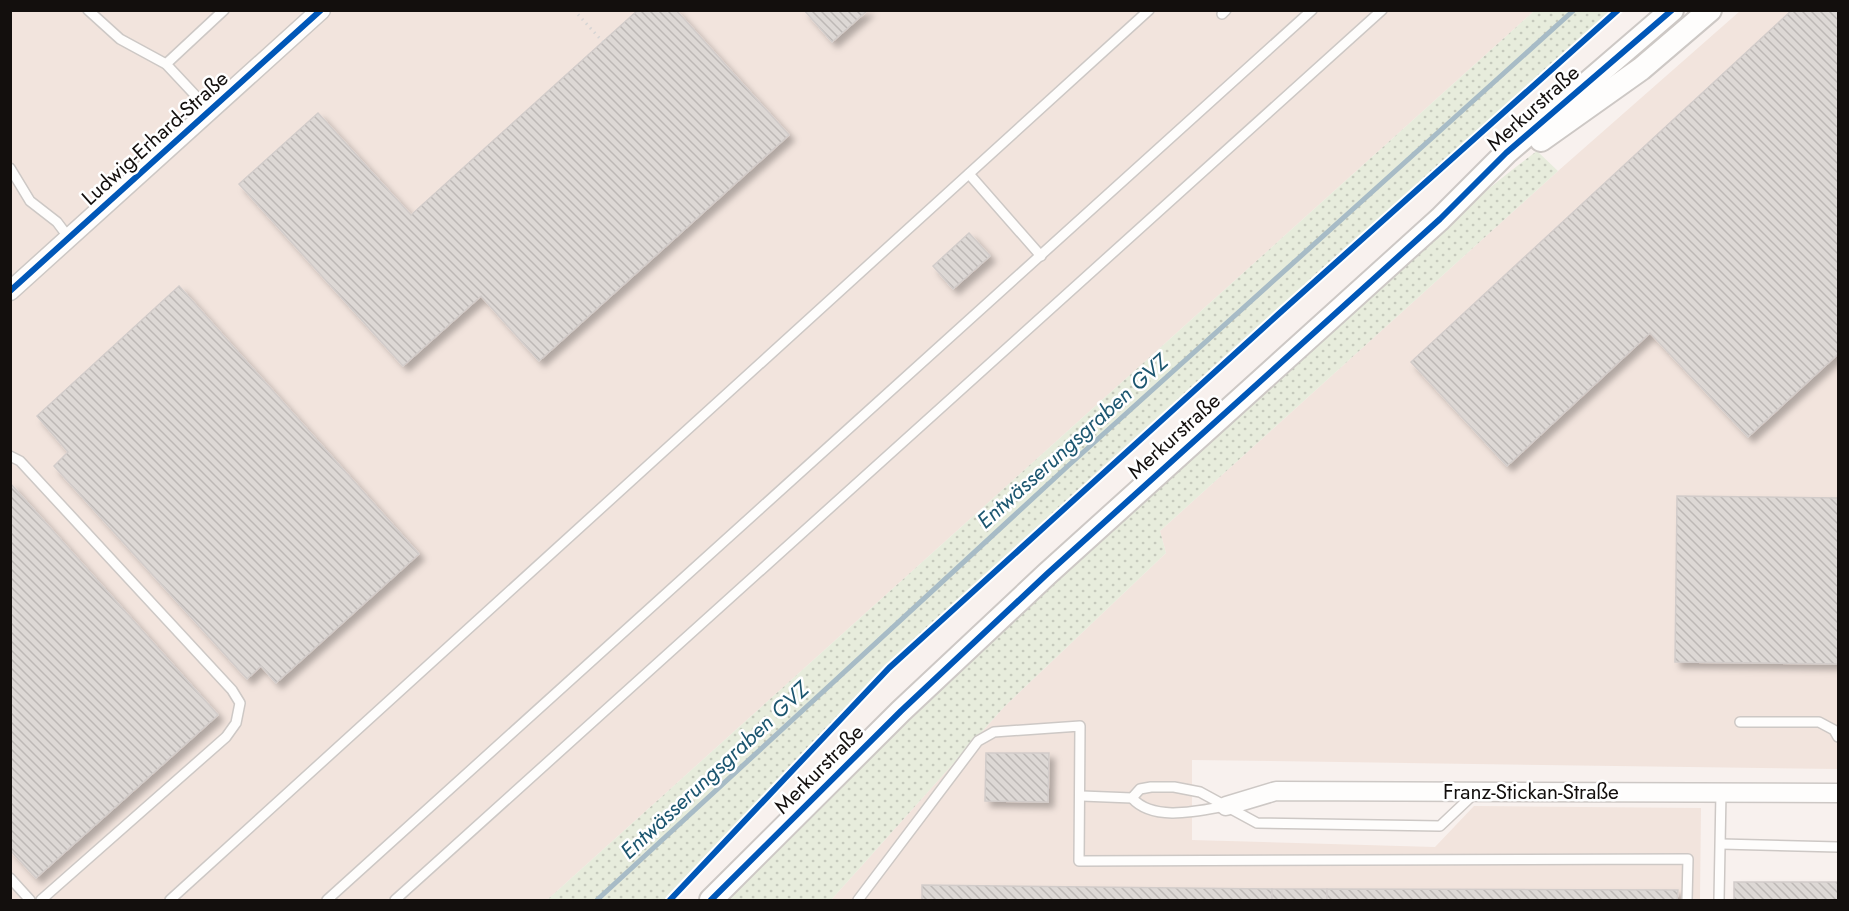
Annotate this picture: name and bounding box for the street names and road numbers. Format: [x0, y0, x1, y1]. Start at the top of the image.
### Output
street label: Merkurstraße [1480, 58, 1586, 158]
street label: Ludwig-Erhard-Straße [75, 64, 235, 212]
street label: Merkurstraße [1121, 386, 1227, 486]
street label: Merkurstraße [767, 717, 871, 821]
street label: Franz-Stickan-Straße [1443, 777, 1619, 807]

